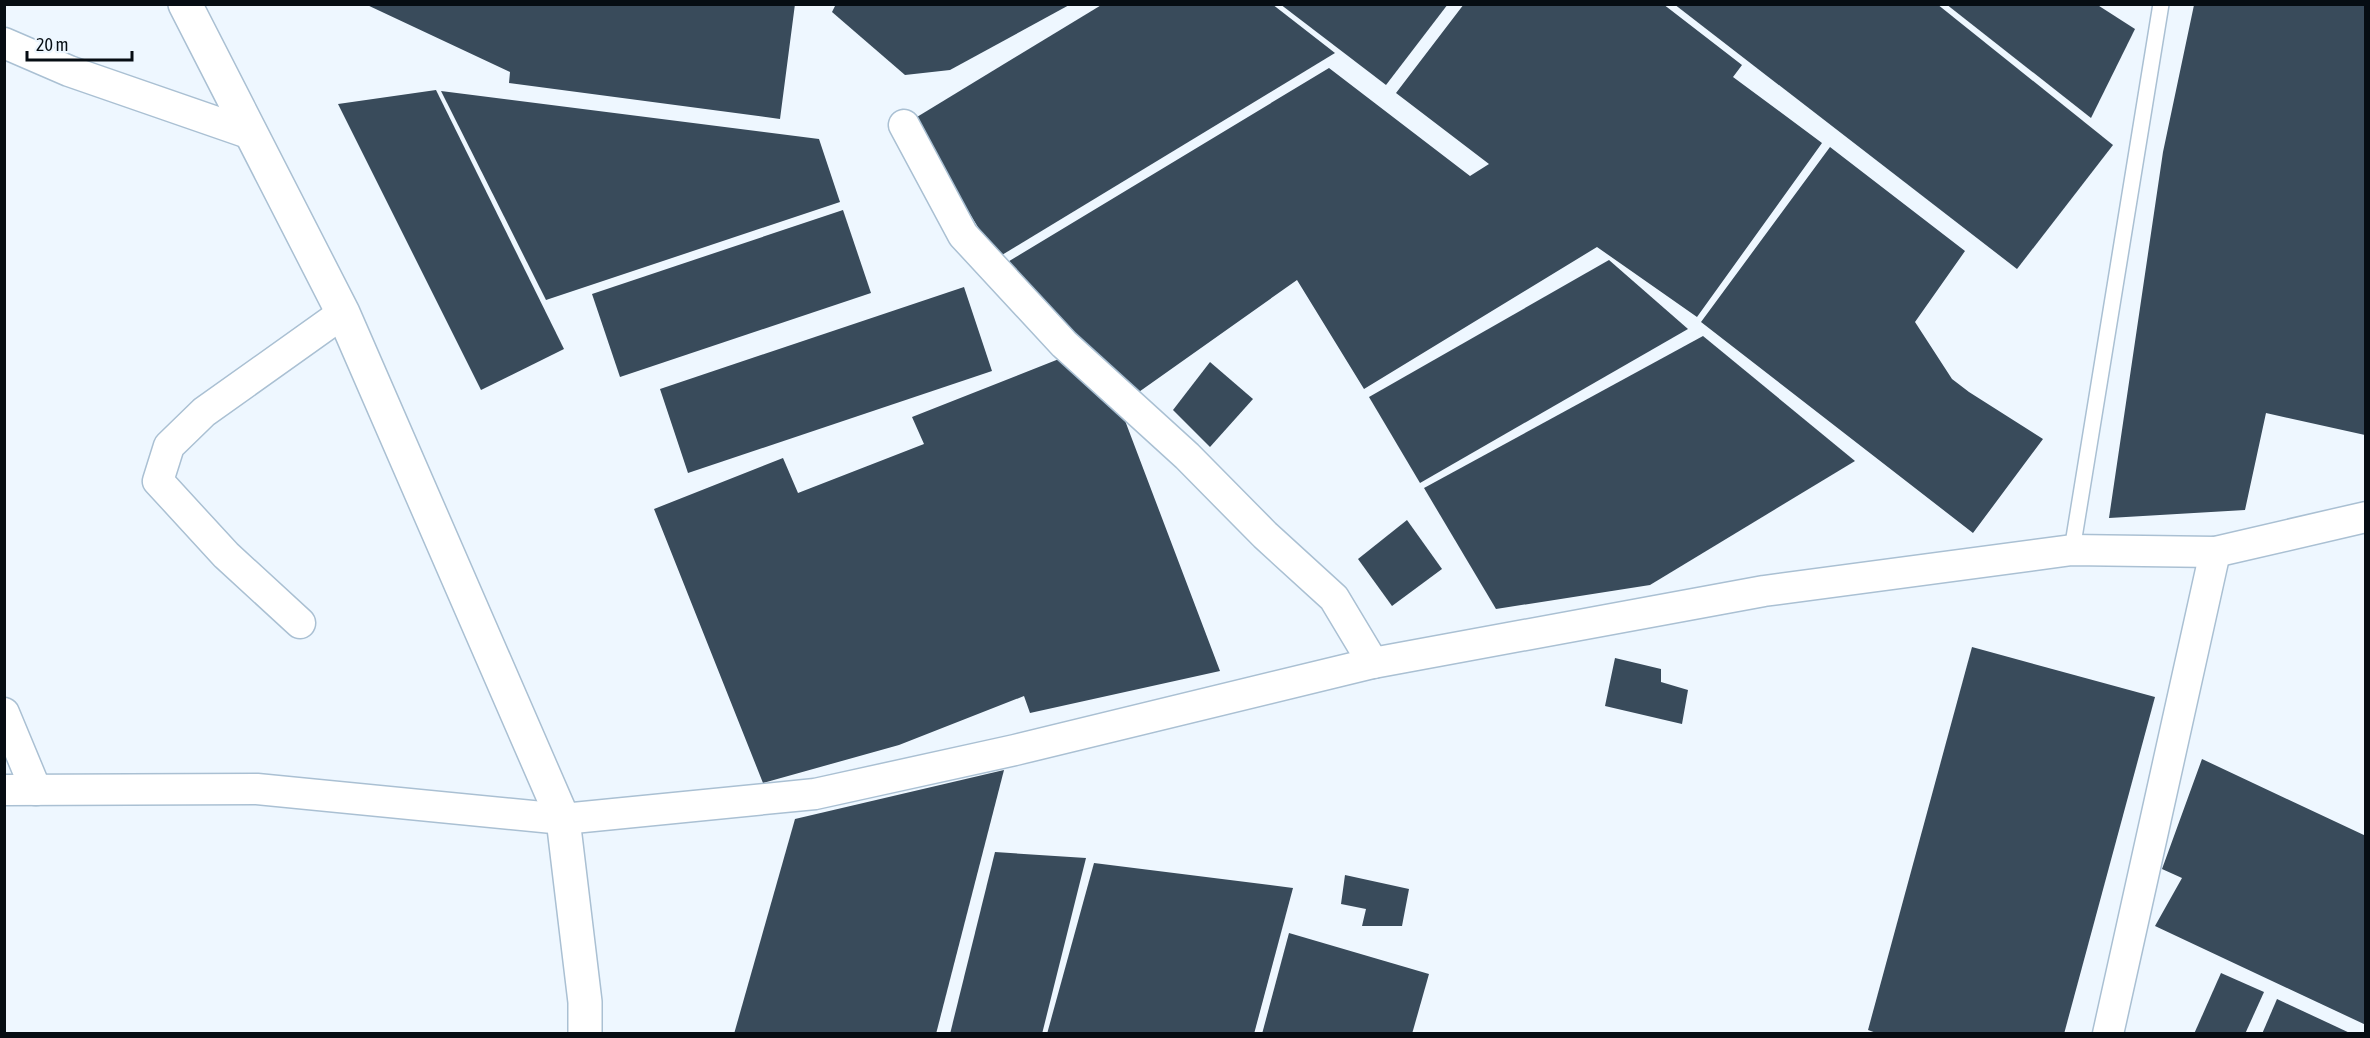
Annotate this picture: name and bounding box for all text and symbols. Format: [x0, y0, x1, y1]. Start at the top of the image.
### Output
scale bar [27, 24, 132, 62]
text: 20 m [36, 34, 68, 55]

